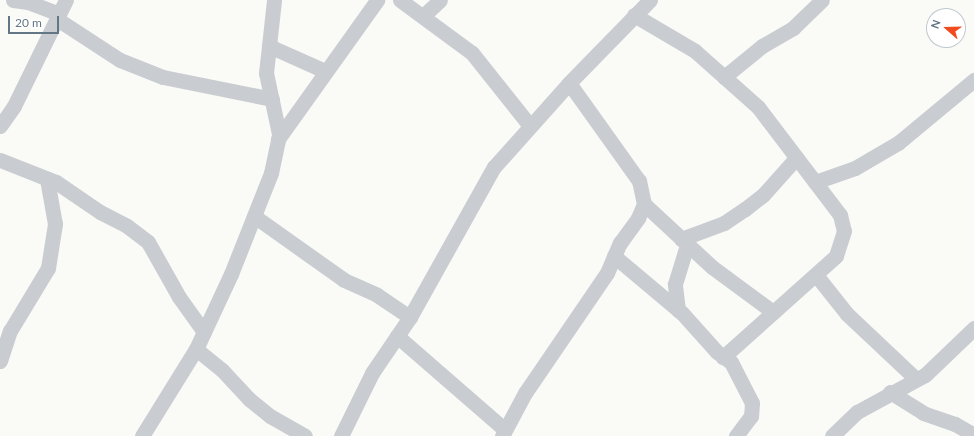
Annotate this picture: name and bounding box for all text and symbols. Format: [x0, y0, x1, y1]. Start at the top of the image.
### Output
scale bar [10, 8, 61, 34]
north arrow [926, 8, 966, 48]
text: 20 m [15, 15, 42, 30]
text: N [928, 18, 943, 30]

